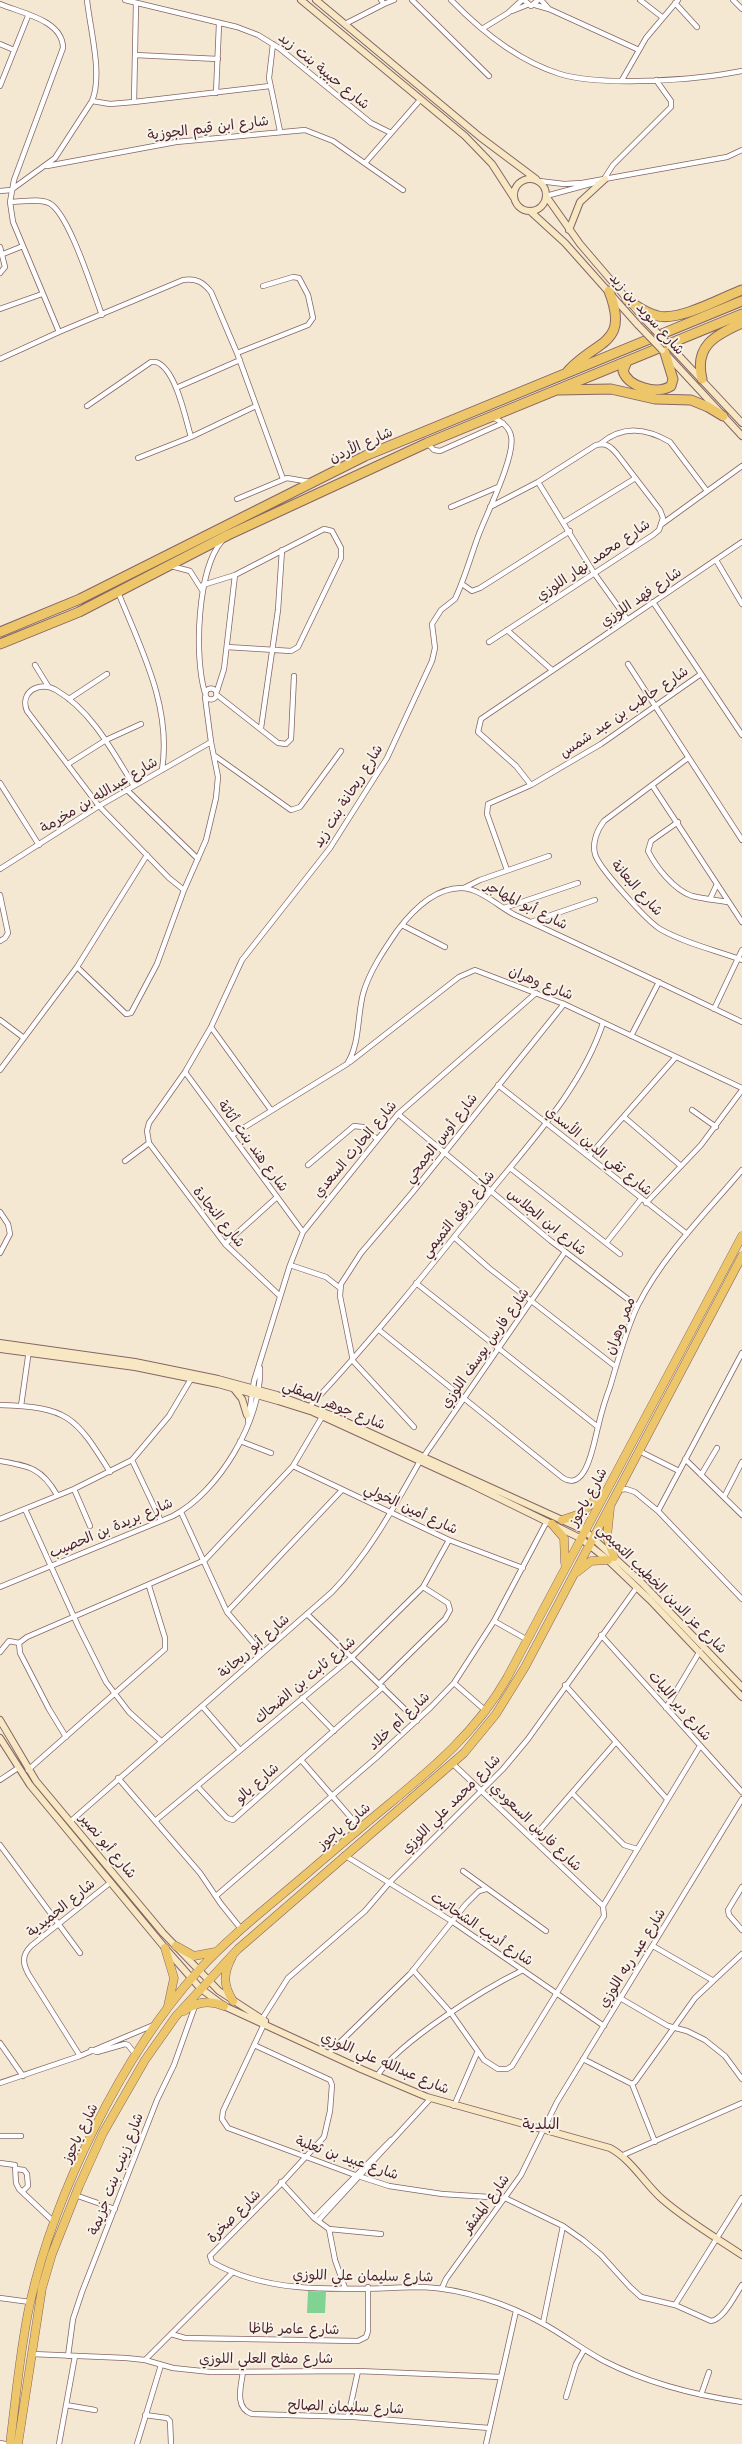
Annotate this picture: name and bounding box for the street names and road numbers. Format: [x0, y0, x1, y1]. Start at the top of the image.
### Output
street label: شارع حبيبة بنت زيد [275, 29, 373, 113]
street label: شارع ابن قيم الجوزية [146, 112, 270, 144]
street label: شارع سويد بن زيد [606, 270, 688, 358]
street label: شارع الأردن [327, 424, 395, 466]
street label: شارع محمد نهار اللوزي [533, 516, 653, 604]
street label: شارع فهد اللوزي [597, 564, 685, 630]
street label: شارع حاطب بن عبد شمس [556, 663, 692, 761]
street label: شارع ريحانة بنت زيد [310, 741, 386, 851]
street label: شارع عبدالله بن مخرمة [37, 753, 161, 837]
street label: شارع البعانة [608, 857, 666, 919]
street label: شارع أبو المهاجر [482, 877, 570, 933]
street label: شارع وهران [506, 962, 576, 1004]
street label: شارع أوس الجمحي [401, 1090, 481, 1186]
street label: شارع هند بنت أثاثة [214, 1097, 292, 1195]
street label: شارع الحارث السعدي [310, 1097, 400, 1201]
street label: شارع تقي الدين الأسدي [542, 1103, 656, 1199]
street label: شارع رفيق التميمي [418, 1167, 498, 1261]
street label: شارع النجادة [189, 1183, 249, 1251]
street label: شارع ابن الجلاس [504, 1185, 590, 1259]
street label: شارع فارس يوسف اللوزي [437, 1285, 533, 1411]
street label: ممر وهران [601, 1295, 639, 1357]
street label: شارع جوهر الصقلي [280, 1377, 388, 1433]
street label: شارع ياجوز [565, 1465, 611, 1529]
street label: شارع أمين الخولي [362, 1480, 460, 1538]
street label: شارع بريدة بن الحصيب [47, 1494, 175, 1562]
street label: شارع عز الدين الخطيب التميمي [594, 1521, 730, 1657]
street label: شارع أبو ريحانة [215, 1611, 293, 1681]
street label: شارع ثابت بن الضحاك [251, 1633, 359, 1727]
street label: شارع دير الليات [645, 1668, 715, 1744]
street label: شارع أم خلاد [365, 1688, 433, 1754]
street label: شارع محمد علي اللوزي [398, 1751, 504, 1857]
street label: شارع يالو [232, 1759, 282, 1807]
street label: شارع فارس السعودي [487, 1779, 585, 1875]
street label: شارع ياجوز [314, 1799, 374, 1853]
street label: شارع أبو نصير [76, 1810, 140, 1882]
street label: شارع الحميدية [23, 1875, 99, 1941]
street label: شارع أديب الشحاتيت [428, 1888, 536, 1970]
street label: شارع عبد ربه اللوزي [595, 1905, 669, 2011]
street label: شارع عبدالله علي اللوزي [318, 2028, 452, 2098]
street label: شارع ياجوز [58, 2101, 102, 2165]
street label: شارع زينب بنت خزيمة [85, 2111, 147, 2237]
street label: شارع عبيد بن ثعلبة [293, 2133, 401, 2183]
street label: شارع المشقر [459, 2171, 513, 2237]
street label: شارع صخرة [204, 2186, 264, 2246]
street label: شارع سليمان علي اللوزي [293, 2266, 433, 2286]
street label: شارع عامر ظاظا [248, 2320, 340, 2338]
street label: شارع مفلح العلي اللوزي [199, 2351, 333, 2367]
street label: شارع سليمان الصالح [288, 2397, 404, 2417]

